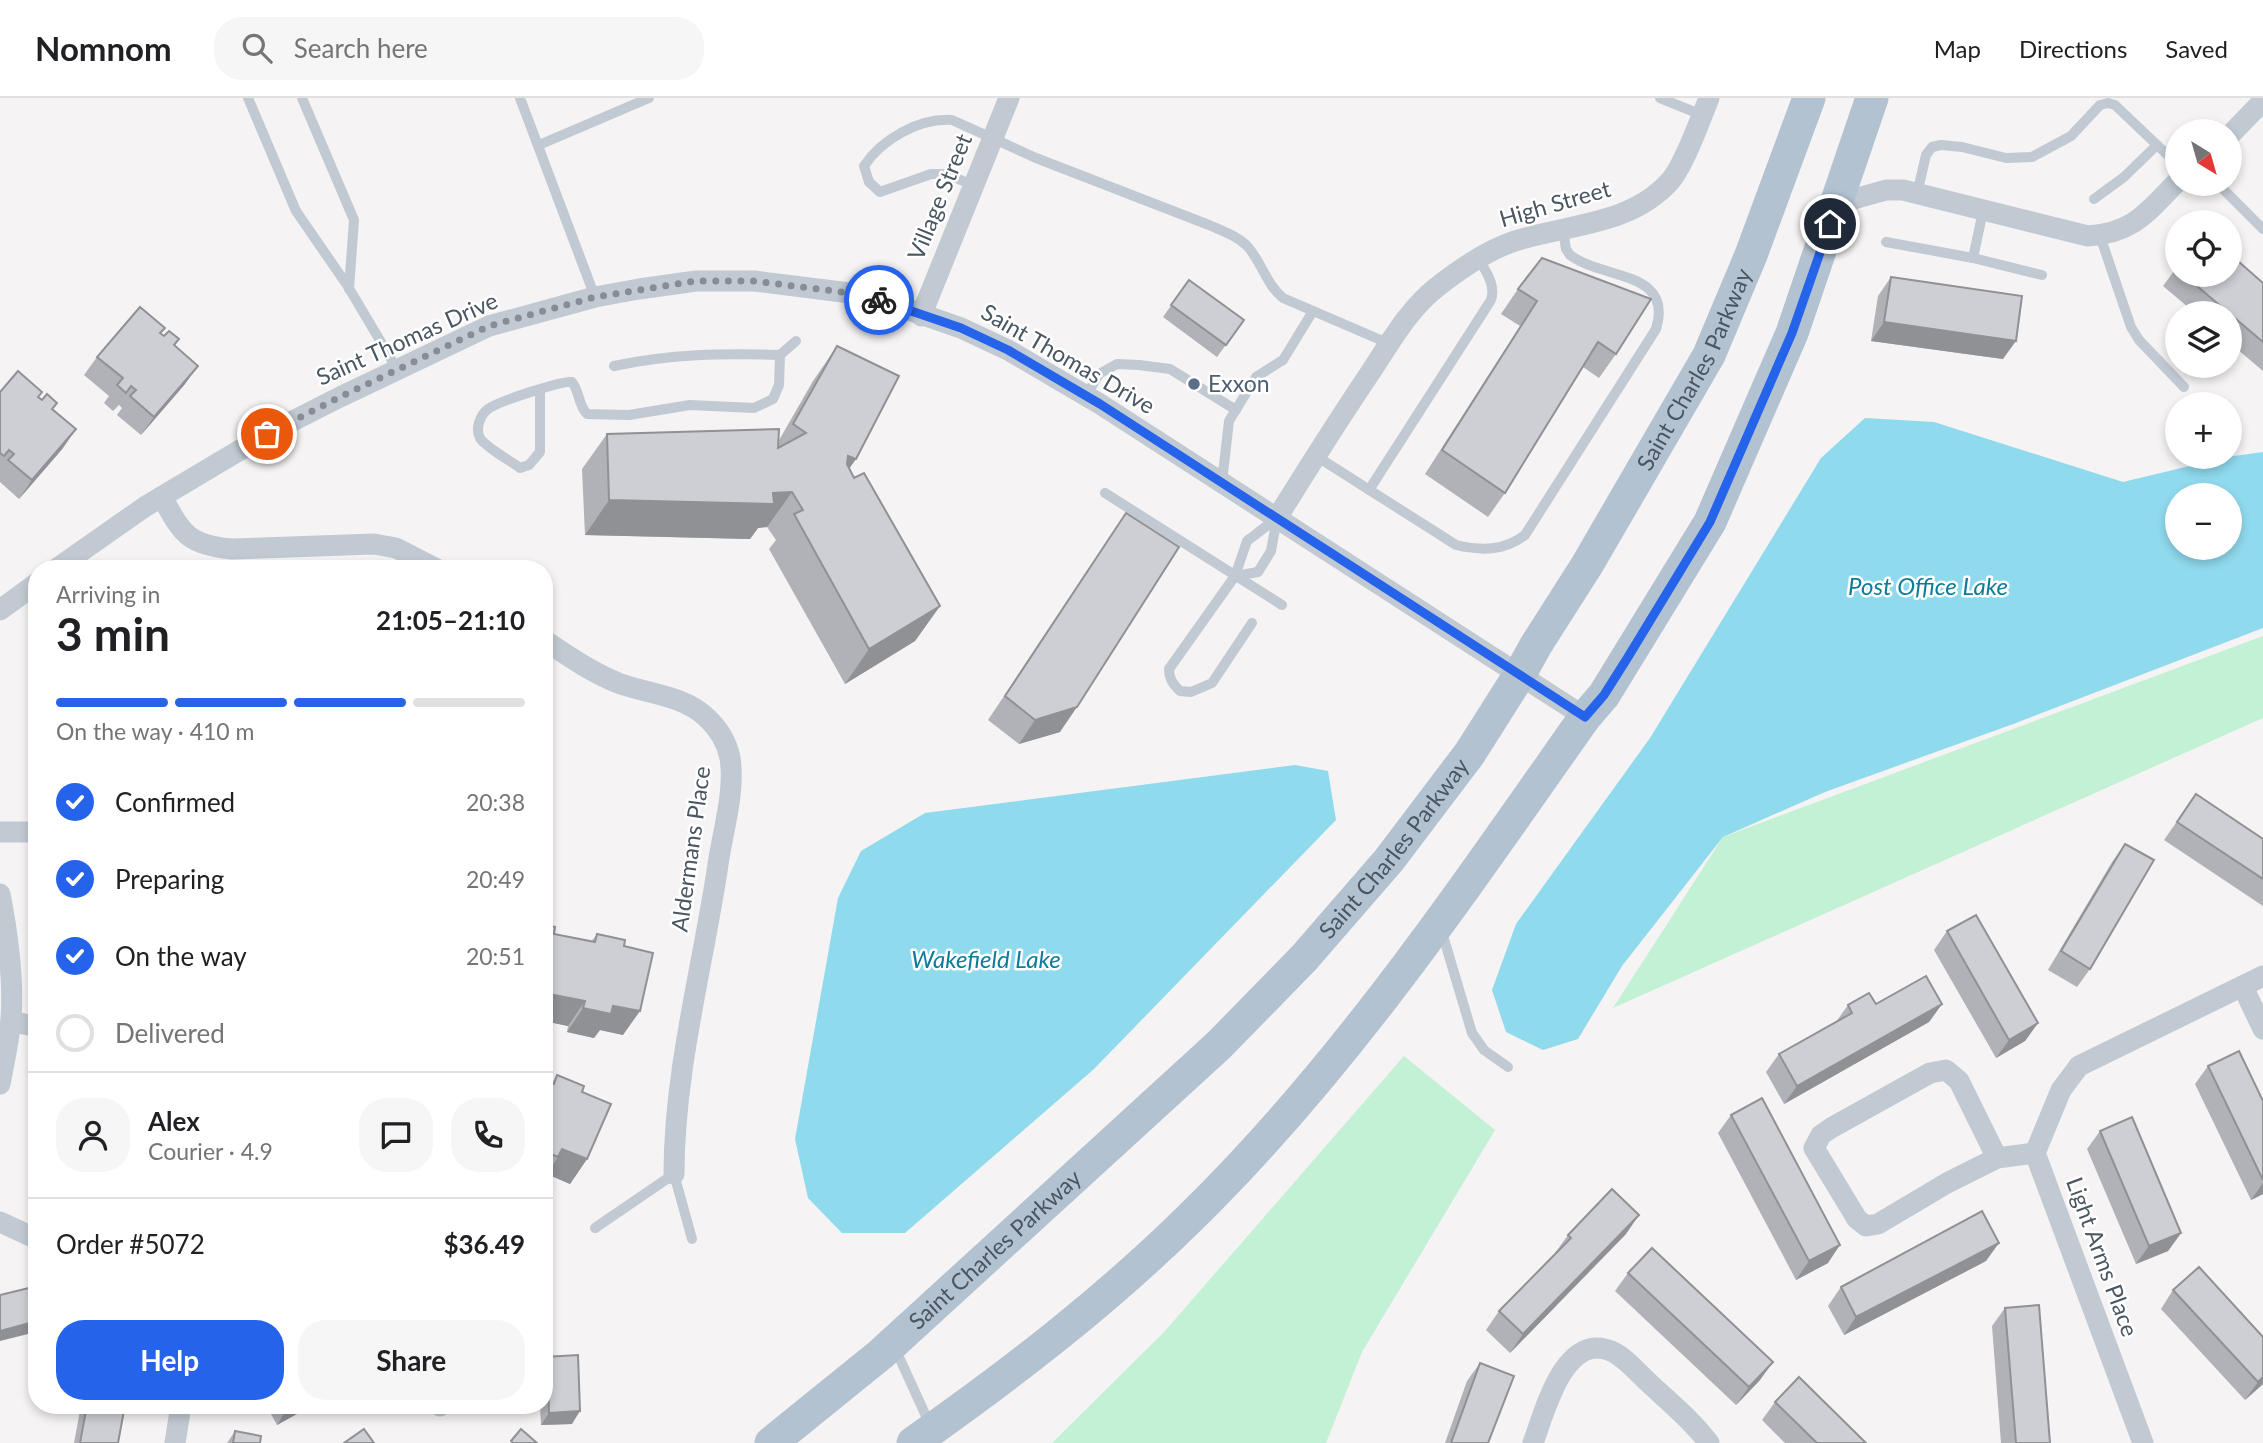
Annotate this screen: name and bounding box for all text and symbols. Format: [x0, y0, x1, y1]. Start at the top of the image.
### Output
search box [214, 17, 704, 80]
text: Nomnom [35, 28, 172, 68]
icon: search [238, 29, 276, 67]
text: Search here [294, 32, 428, 64]
text: Map [1934, 34, 1981, 63]
text: Directions [2019, 34, 2127, 63]
text: Saved [2165, 34, 2228, 63]
north arrow [2165, 119, 2242, 196]
map controls [2165, 119, 2242, 560]
street label: Village Street [901, 129, 977, 264]
street label: High Street [1496, 174, 1614, 232]
pin [1800, 194, 1860, 254]
icon: home [1811, 205, 1849, 243]
button: locate [2165, 210, 2242, 287]
street label: Saint Charles Parkway [1630, 264, 1757, 475]
courier [844, 265, 914, 335]
icon: bike [860, 281, 898, 319]
street label: Saint Thomas Drive [312, 286, 502, 391]
street label: Saint Thomas Drive [977, 297, 1160, 419]
button: layers [2165, 301, 2242, 378]
place label: Exxon [1208, 369, 1270, 397]
marker: Exxon [1186, 376, 1202, 392]
button: + [2165, 392, 2242, 469]
pin [237, 404, 297, 464]
icon: bag [248, 415, 286, 453]
button: − [2165, 483, 2242, 560]
water label: Post Office Lake [1848, 571, 2008, 600]
text: Arriving in [56, 580, 160, 608]
text: 21:05–21:10 [376, 604, 525, 636]
text: 3 min [56, 606, 170, 661]
text: On the way · 410 m [56, 717, 255, 745]
street label: Saint Charles Parkway [1312, 752, 1474, 944]
street label: Aldermans Place [665, 764, 715, 933]
icon: check [56, 783, 94, 821]
text: Confirmed [115, 786, 235, 818]
text: 20:38 [466, 788, 525, 816]
icon: check [56, 860, 94, 898]
text: Preparing [115, 863, 224, 895]
text: 20:49 [466, 865, 525, 893]
icon: check [56, 937, 94, 975]
text: On the way [115, 940, 247, 972]
text: 20:51 [466, 942, 525, 970]
water label: Wakefield Lake [911, 944, 1061, 973]
text: Delivered [115, 1017, 225, 1049]
button: person [56, 1098, 130, 1172]
button: chat [359, 1098, 433, 1172]
button: phone [451, 1098, 525, 1172]
text: Alex [148, 1105, 200, 1137]
text: Courier · 4.9 [148, 1137, 273, 1165]
street label: Saint Charles Parkway [902, 1163, 1086, 1335]
street label: Light Arms Place [2061, 1173, 2145, 1340]
text: Order #5072 [56, 1228, 205, 1260]
text: $36.49 [443, 1228, 525, 1260]
button: Help [56, 1320, 284, 1400]
button: Share [298, 1320, 525, 1400]

